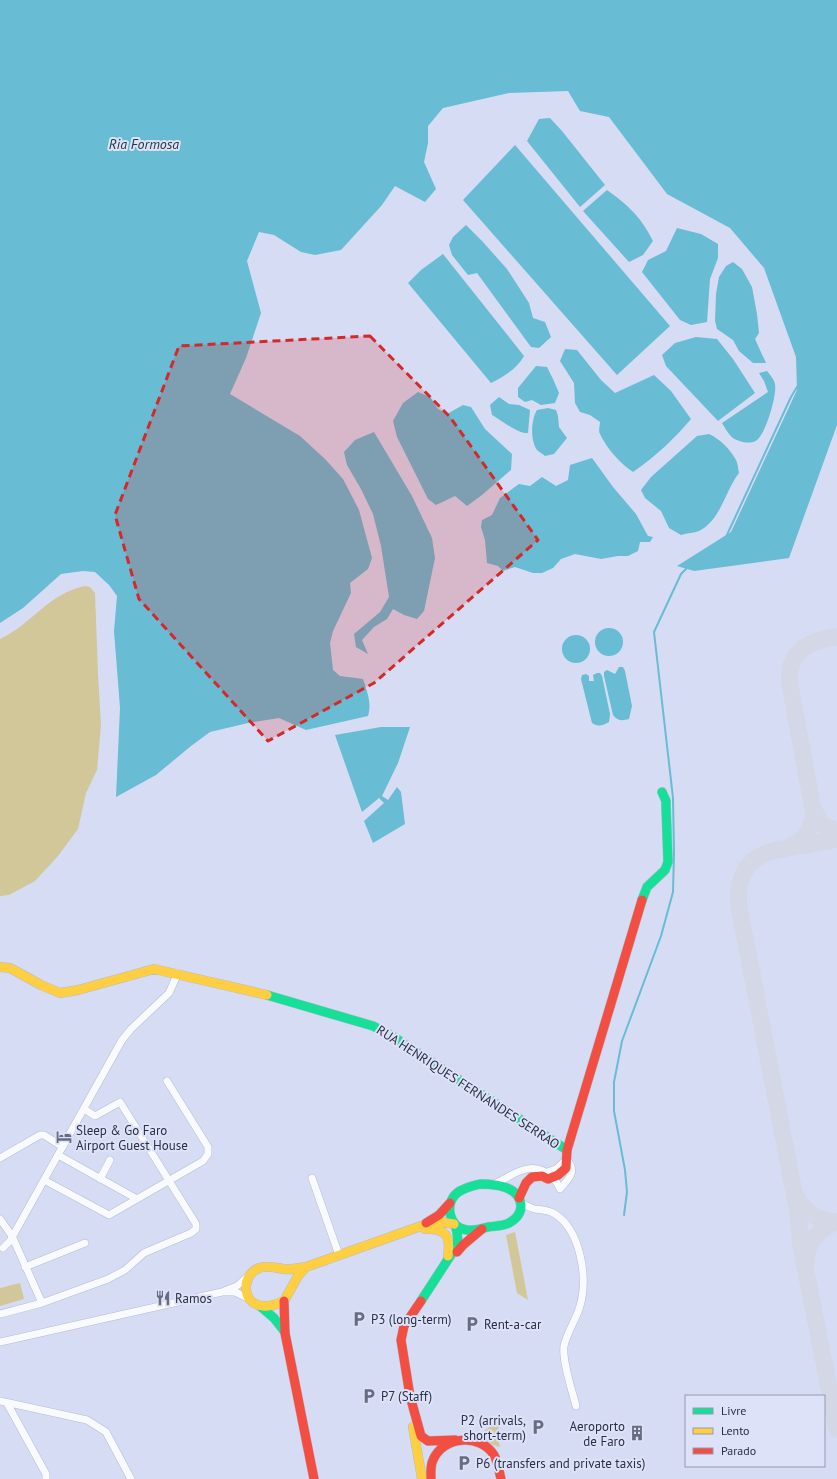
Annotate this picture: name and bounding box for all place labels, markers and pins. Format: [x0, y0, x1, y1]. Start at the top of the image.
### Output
place label: Sleep & Go Faro Airport Guest House [76, 1122, 188, 1154]
hotel icon: Sleep & Go Faro Airport Guest House [55, 1128, 73, 1146]
restaurant icon: Ramos [154, 1289, 172, 1307]
place label: Ramos [175, 1290, 212, 1307]
parking icon: P3 (long-term) [350, 1310, 368, 1328]
place label: P3 (long-term) [371, 1311, 451, 1328]
parking icon: Rent-a-car [463, 1315, 481, 1333]
place label: Rent-a-car [484, 1316, 542, 1333]
parking icon: P7 (Staff) [360, 1387, 378, 1405]
place label: P7 (Staff) [381, 1388, 432, 1405]
place label: P2 (arrivals, short-term) [461, 1412, 526, 1444]
parking icon: P2 (arrivals, short-term) [529, 1418, 547, 1436]
place label: Aeroporto de Faro [570, 1418, 625, 1450]
building icon: Aeroporto de Faro [628, 1424, 646, 1442]
parking icon: P6 (transfers and private taxis) [455, 1454, 473, 1472]
place label: P6 (transfers and private taxis) [476, 1455, 645, 1472]

